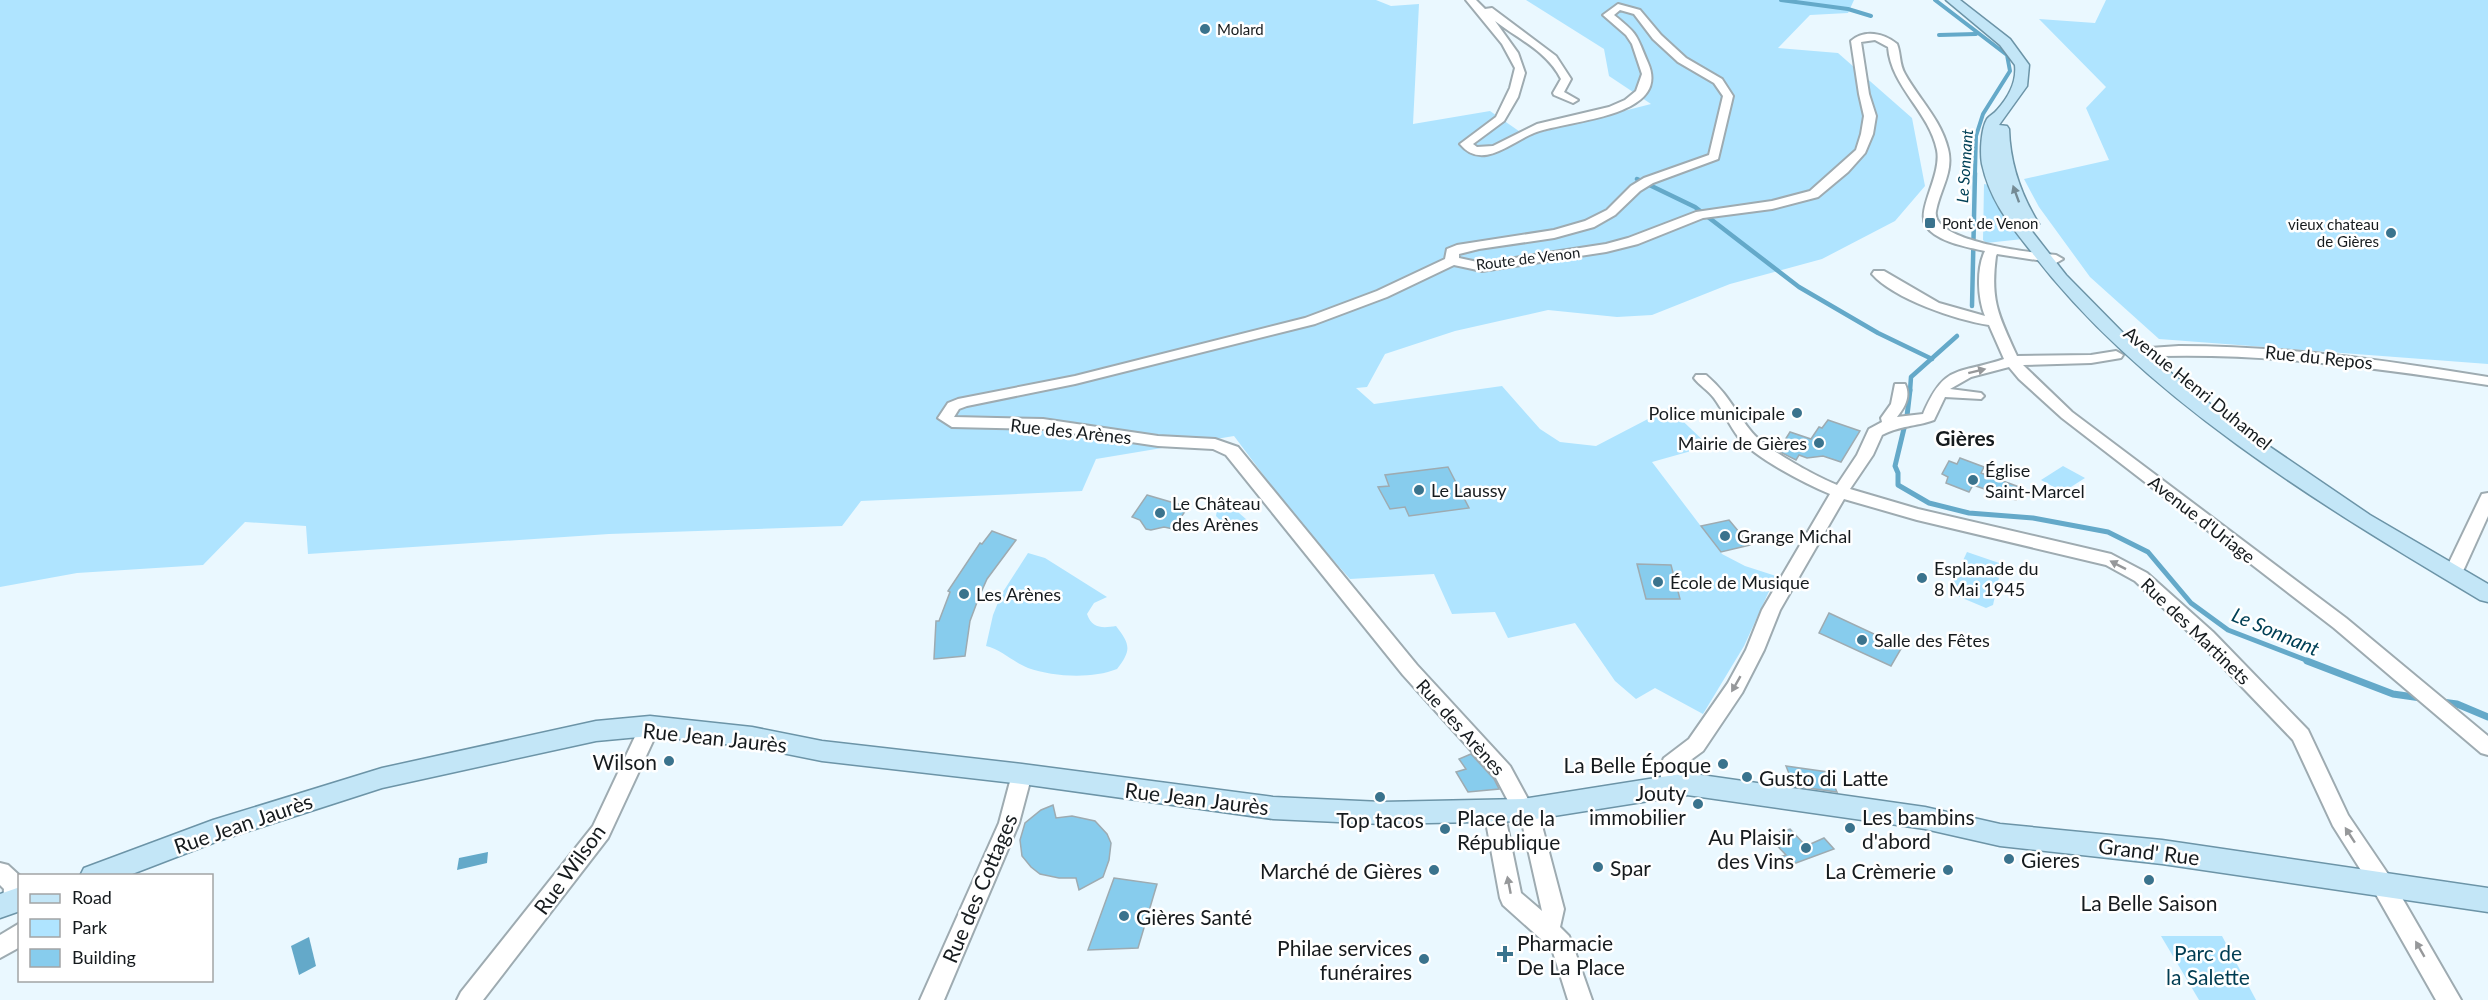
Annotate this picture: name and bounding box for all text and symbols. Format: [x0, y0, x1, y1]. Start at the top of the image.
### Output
place label: Molard [1217, 20, 1264, 38]
marker: Molard [1198, 22, 1212, 36]
water label: Le Sonnant [1952, 128, 1976, 204]
one-way arrow [2010, 184, 2020, 202]
place label: Pont de Venon [1942, 214, 2038, 232]
place label: vieux chateau de Gières [2288, 215, 2379, 250]
marker: Pont de Venon [1923, 216, 1937, 230]
marker: vieux chateau de Gières [2384, 226, 2398, 240]
street label: Route de Venon [1475, 243, 1581, 273]
street label: Avenue Henri Duhamel [2120, 322, 2276, 454]
street label: Rue du Repos [2264, 340, 2374, 374]
one-way arrow [1968, 365, 1987, 375]
place label: Police municipale [1648, 402, 1785, 424]
marker: Police municipale [1790, 406, 1804, 420]
street label: Rue des Arènes [1009, 414, 1133, 448]
district label: Gières [1935, 425, 1995, 450]
place label: Mairie de Gières [1678, 432, 1807, 454]
marker: Mairie de Gières [1812, 436, 1826, 450]
place label: Église Saint-Marcel [1985, 459, 2085, 502]
street label: Avenue d'Uriage [2144, 470, 2260, 568]
marker: Église Saint-Marcel [1966, 473, 1980, 487]
place label: Le Laussy [1431, 479, 1507, 501]
marker: Le Laussy [1412, 483, 1426, 497]
place label: Le Château des Arènes [1172, 492, 1261, 535]
marker: Le Château des Arènes [1153, 506, 1167, 520]
place label: Grange Michal [1737, 525, 1851, 547]
marker: Grange Michal [1718, 529, 1732, 543]
place label: Esplanade du 8 Mai 1945 [1934, 557, 2039, 600]
one-way arrow [2110, 560, 2127, 569]
place label: École de Musique [1670, 571, 1809, 593]
marker: Esplanade du 8 Mai 1945 [1915, 571, 1929, 585]
street label: Rue des Martinets [2137, 573, 2256, 689]
marker: École de Musique [1651, 575, 1665, 589]
place label: Les Arènes [976, 583, 1061, 605]
marker: Les Arènes [957, 587, 971, 601]
water label: Le Sonnant [2229, 602, 2323, 660]
place label: Salle des Fêtes [1874, 629, 1990, 651]
marker: Salle des Fêtes [1855, 633, 1869, 647]
street label: Rue des Arènes [1412, 674, 1510, 780]
one-way arrow [1731, 676, 1742, 692]
street label: Rue Jean Jaurès [642, 717, 788, 757]
place label: Wilson [593, 749, 657, 774]
place label: La Belle Époque [1563, 752, 1711, 777]
marker: Wilson [662, 754, 676, 768]
marker: La Belle Époque [1716, 757, 1730, 771]
place label: Gusto di Latte [1759, 765, 1888, 790]
marker: Gusto di Latte [1740, 770, 1754, 784]
street label: Rue Jean Jaurès [1124, 777, 1270, 819]
place label: Jouty immobilier [1589, 780, 1686, 829]
street label: Rue Jean Jaurès [170, 788, 316, 858]
marker: Top tacos [1373, 790, 1387, 804]
marker: Jouty immobilier [1691, 797, 1705, 811]
place label: Les bambins d'abord [1862, 804, 1975, 853]
place label: Place de la République [1457, 805, 1560, 854]
place label: Top tacos [1336, 807, 1424, 832]
street label: Rue des Cottages [936, 810, 1022, 966]
street label: Rue Wilson [528, 819, 610, 919]
marker: Les bambins d'abord [1843, 821, 1857, 835]
marker: Place de la République [1438, 822, 1452, 836]
place label: Au Plaisir des Vins [1708, 824, 1794, 873]
one-way arrow [2345, 827, 2356, 844]
street label: Grand' Rue [2097, 832, 2201, 870]
marker: Au Plaisir des Vins [1799, 841, 1813, 855]
place label: Gieres [2021, 847, 2080, 872]
marker: Gieres [2002, 852, 2016, 866]
place label: Spar [1610, 855, 1651, 880]
place label: Marché de Gières [1260, 858, 1422, 883]
place label: La Crèmerie [1825, 858, 1936, 883]
marker: Spar [1591, 860, 1605, 874]
marker: Marché de Gières [1427, 863, 1441, 877]
marker: La Crèmerie [1941, 863, 1955, 877]
marker: La Belle Saison [2142, 873, 2156, 887]
legend [18, 874, 213, 982]
one-way arrow [1504, 875, 1513, 894]
text: Road [72, 886, 112, 908]
place label: La Belle Saison [2081, 890, 2217, 915]
place label: Gières Santé [1136, 904, 1252, 929]
marker: Gières Santé [1117, 909, 1131, 923]
text: Park [72, 916, 108, 938]
place label: Pharmacie De La Place [1517, 930, 1625, 979]
place label: Philae services funéraires [1277, 935, 1412, 984]
park label: Parc de la Salette [2166, 940, 2250, 989]
one-way arrow [2415, 940, 2425, 957]
text: Building [72, 946, 136, 968]
marker: Pharmacie De La Place [1498, 947, 1512, 961]
marker: Philae services funéraires [1417, 952, 1431, 966]

